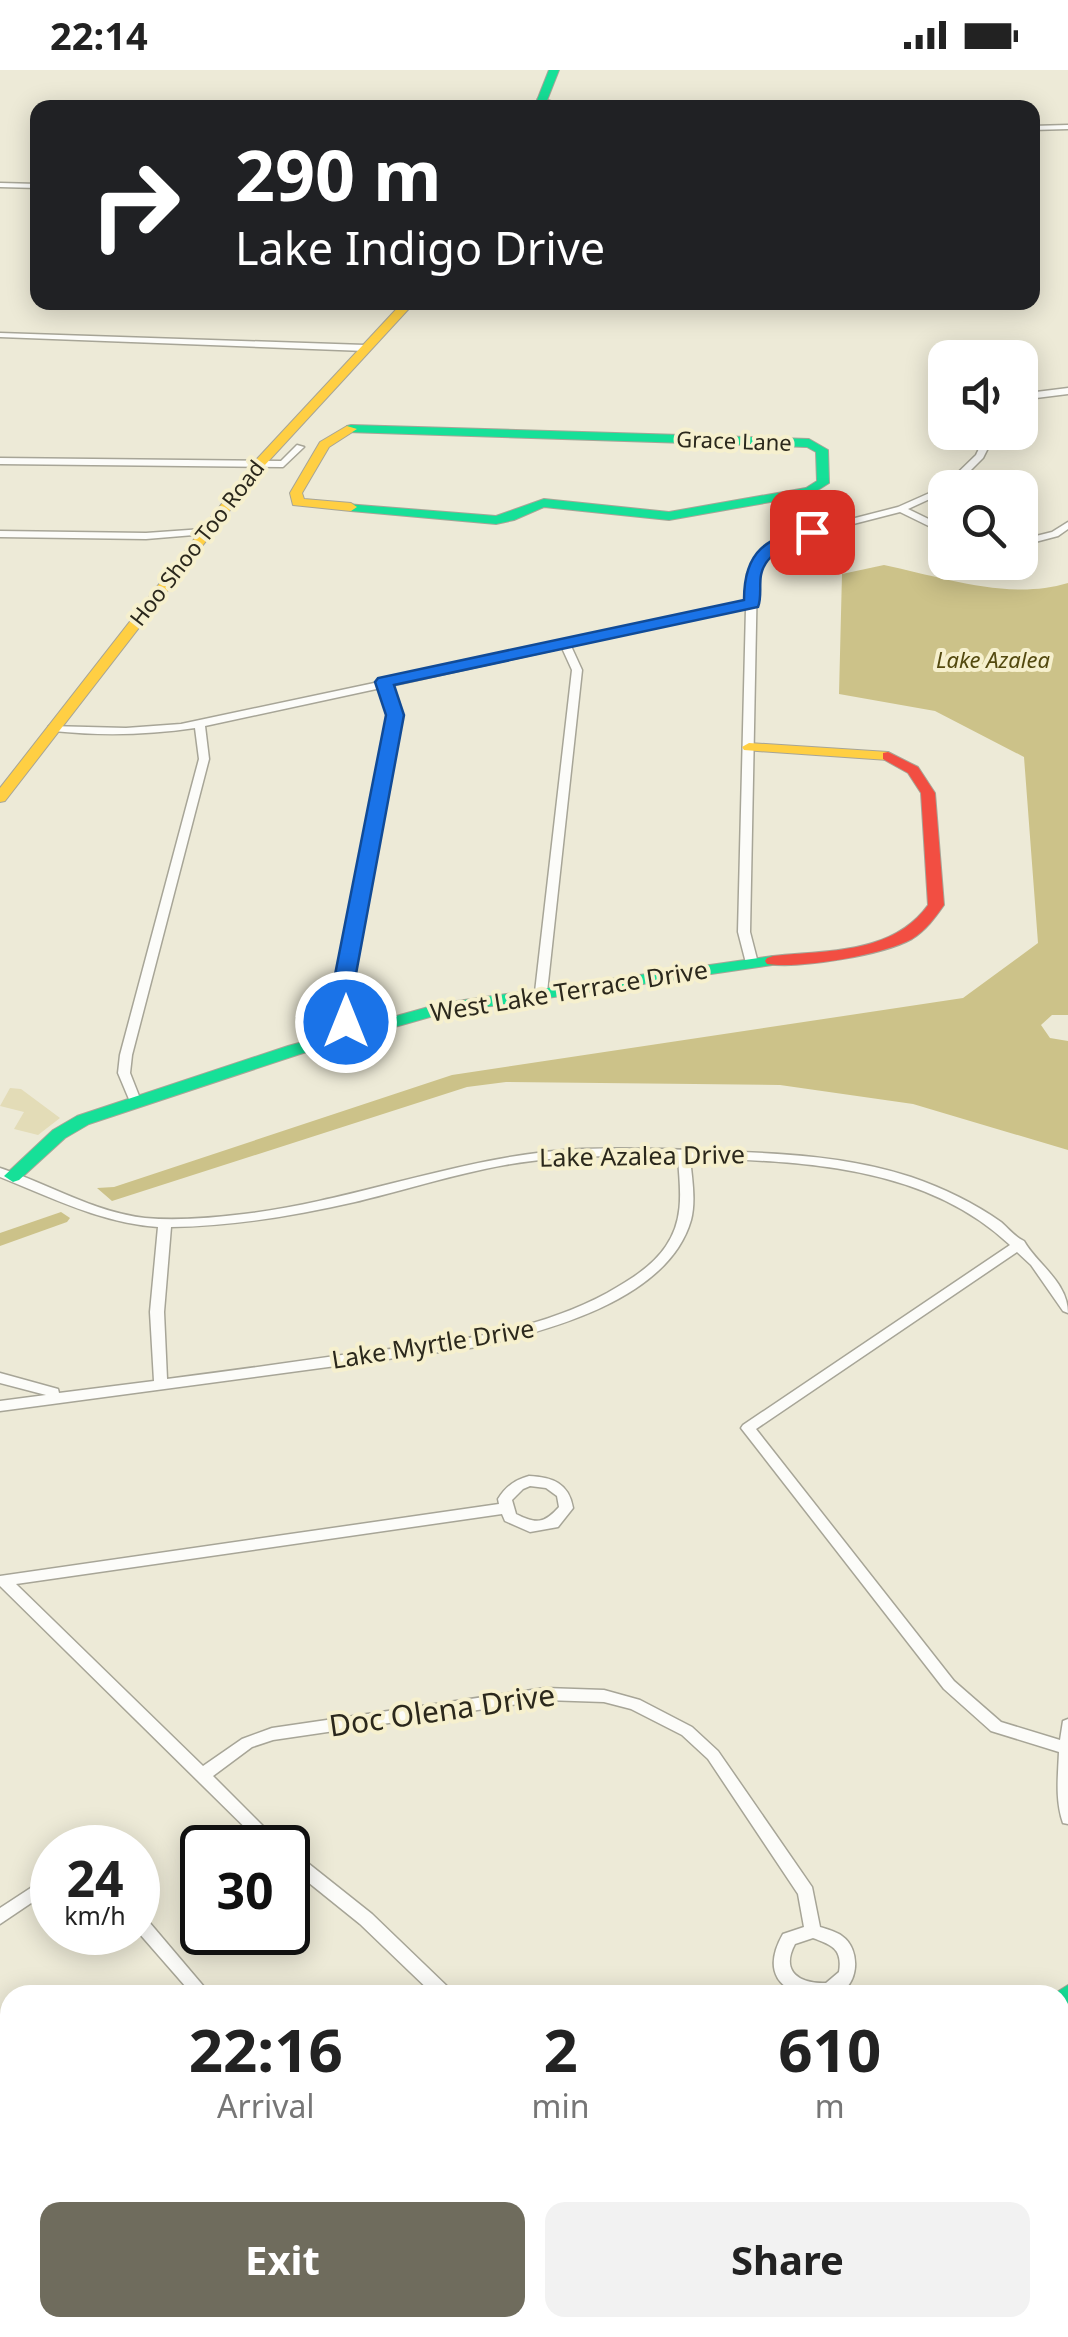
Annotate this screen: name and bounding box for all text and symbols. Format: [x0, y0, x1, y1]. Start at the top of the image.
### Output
text: 22:14 [50, 9, 148, 61]
text: 290 m [235, 126, 442, 222]
icon: right [70, 140, 200, 270]
text: Lake Indigo Drive [235, 217, 605, 278]
map controls [928, 340, 1038, 580]
button: sound [928, 340, 1038, 450]
street label: Grace Lane [676, 423, 792, 457]
street label: Hoo Shoo Too Road [122, 453, 270, 631]
button: search [928, 470, 1038, 580]
pin [770, 490, 855, 575]
icon: arrive [785, 505, 840, 560]
water label: Lake Azalea [936, 644, 1050, 674]
street label: West Lake Terrace Drive [428, 951, 710, 1029]
position arrow [294, 970, 398, 1074]
street label: Lake Azalea Drive [539, 1136, 745, 1174]
street label: Lake Myrtle Drive [329, 1310, 537, 1376]
street label: Doc Olena Drive [326, 1673, 557, 1746]
speed limit sign: 30 [180, 1825, 310, 1955]
text: 24 [66, 1844, 124, 1912]
text: km/h [64, 1898, 126, 1932]
text: 22:16 [189, 2008, 343, 2090]
text: 2 [543, 2008, 578, 2090]
text: 610 [778, 2008, 881, 2090]
text: Arrival [217, 2084, 315, 2127]
text: min [532, 2084, 590, 2127]
text: m [815, 2084, 845, 2127]
button: Exit [40, 2202, 525, 2317]
button: Share [545, 2202, 1030, 2317]

